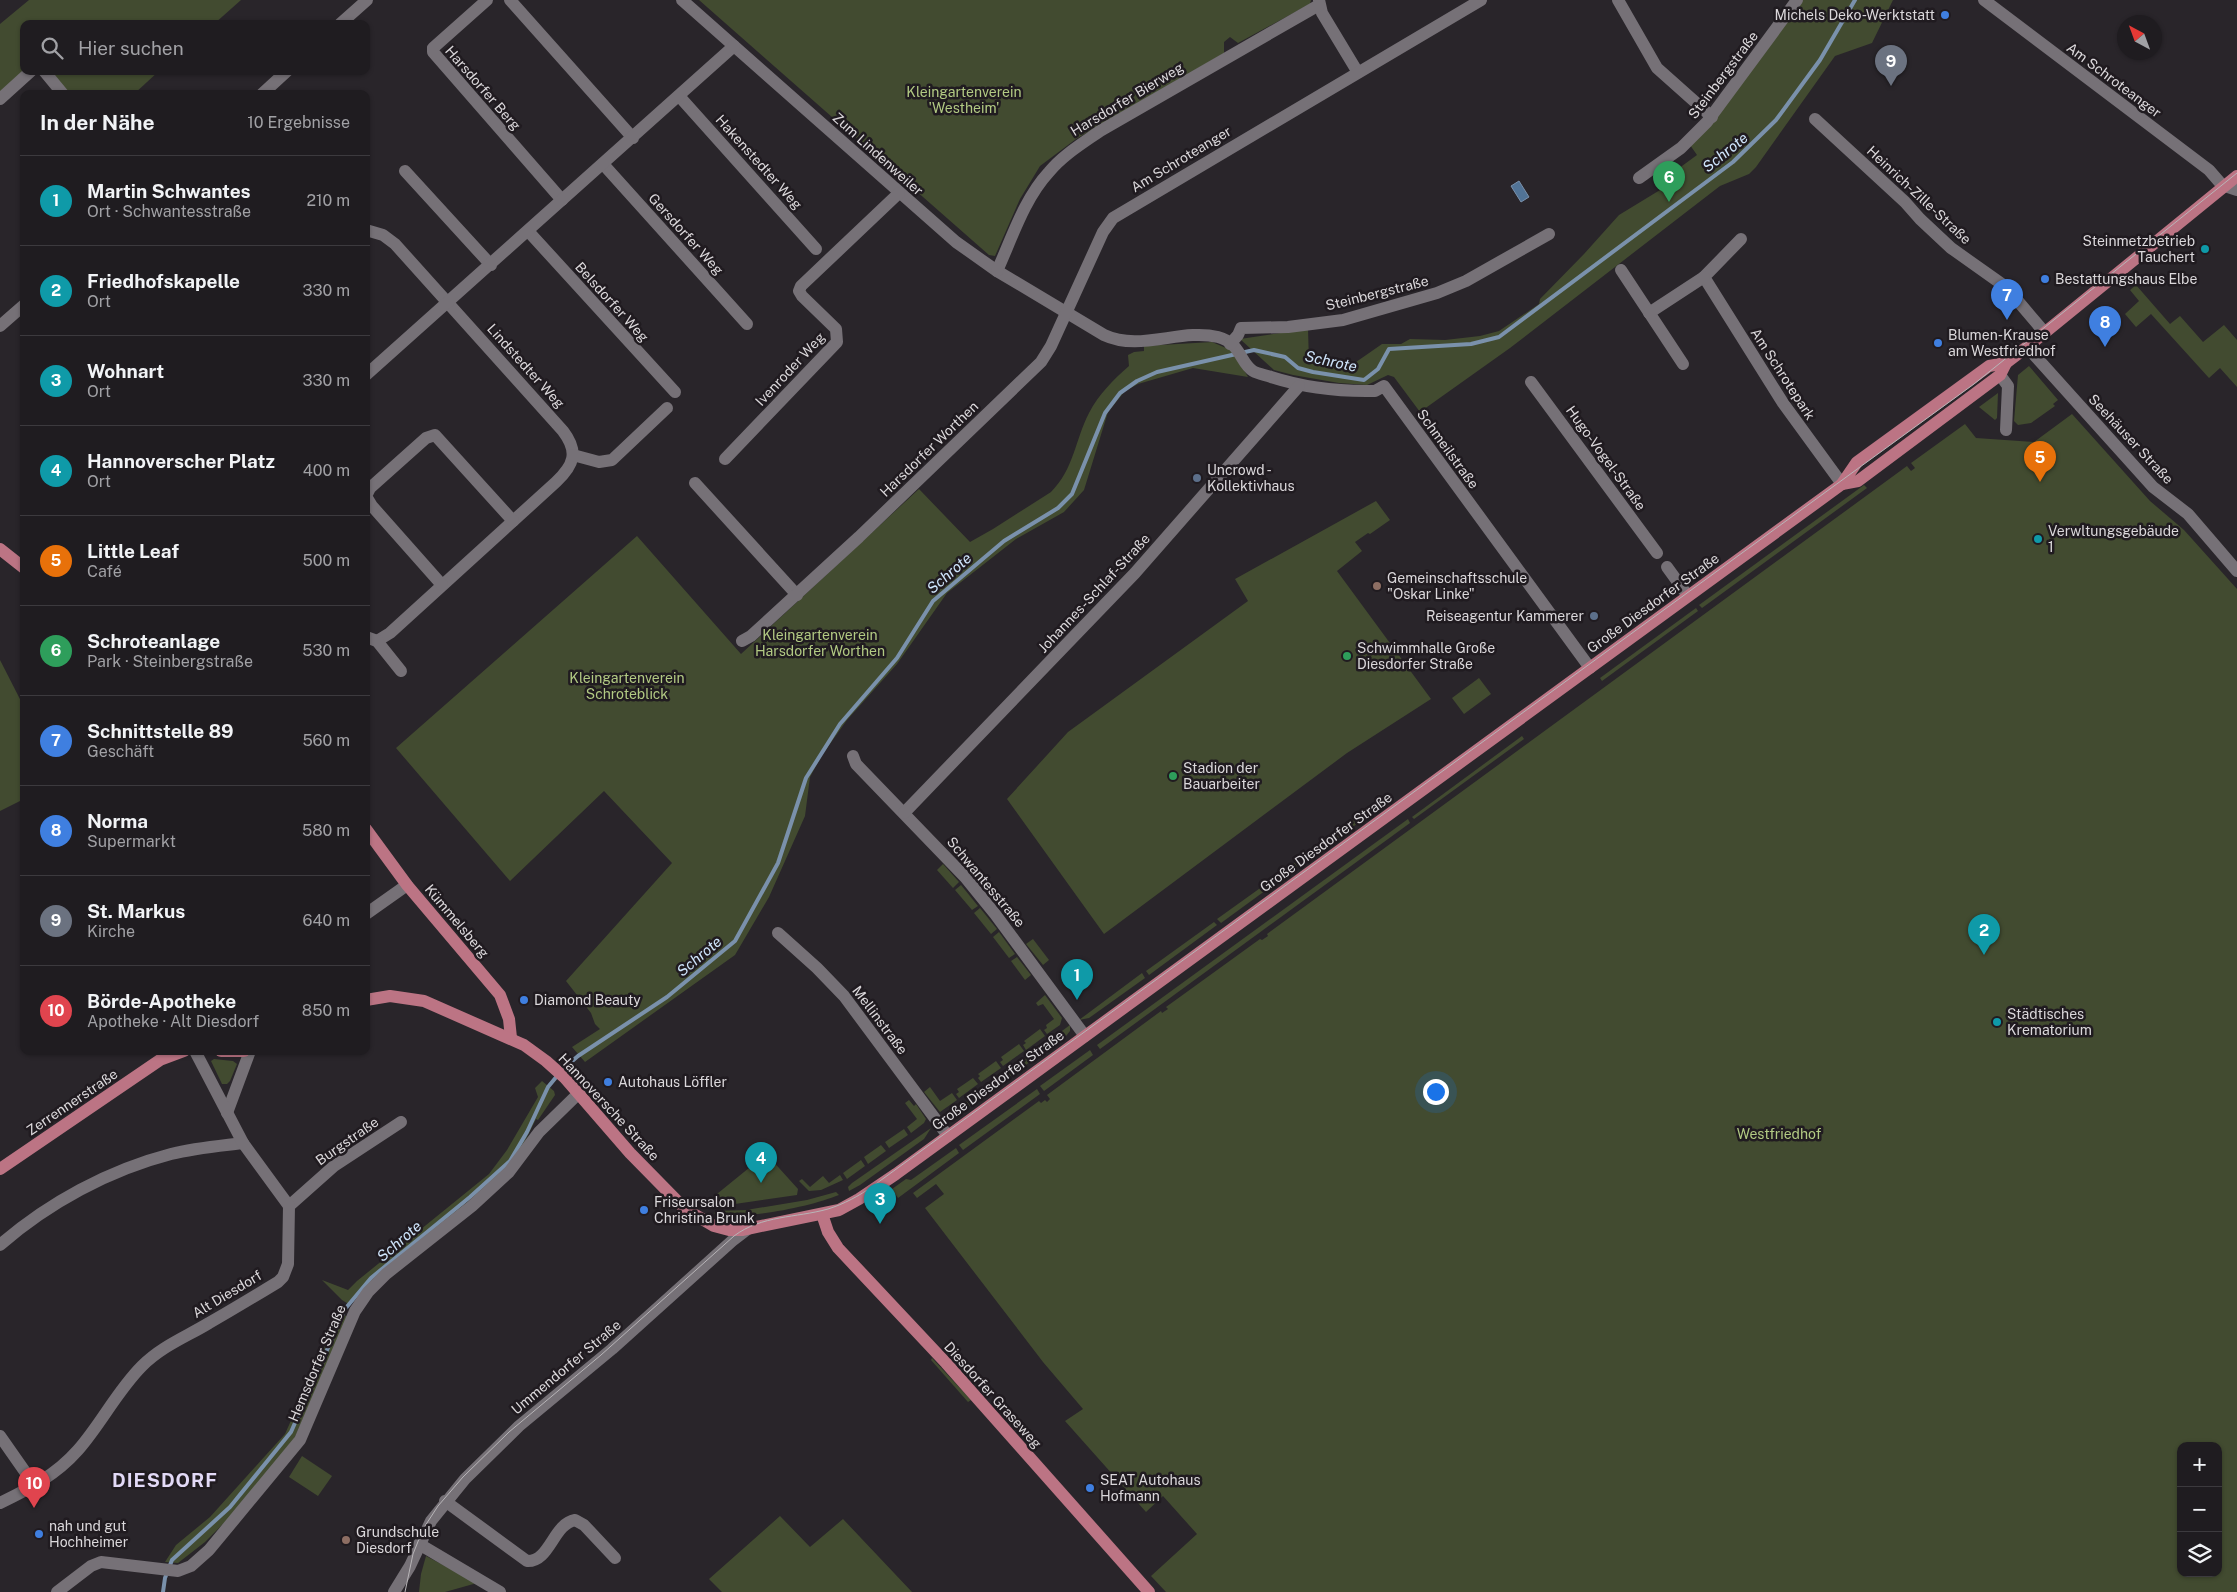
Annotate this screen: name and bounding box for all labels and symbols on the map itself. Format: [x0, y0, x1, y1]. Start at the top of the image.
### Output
place label: Michels Deko-Werktstatt [1775, 7, 1935, 23]
marker: Michels Deko-Werktstatt [1939, 9, 1951, 21]
north arrow [2117, 15, 2162, 60]
street label: Steinbergstraße [1685, 28, 1761, 122]
street label: Am Schroteanger [2064, 39, 2164, 121]
street label: Harsdorfer Berg [442, 43, 524, 134]
pin: 9 [1875, 45, 1907, 86]
street label: Harsdorfer Bierweg [1068, 59, 1187, 139]
park label: Kleingartenverein 'Westheim' [906, 84, 1022, 116]
street label: Zum Lindenweiler [830, 109, 926, 199]
street label: Hakenstedter Weg [712, 112, 806, 213]
street label: Am Schroteanger [1128, 123, 1234, 195]
water label: Schrote [1699, 129, 1751, 175]
street label: Heinrich-Zille-Straße [1864, 143, 1974, 247]
pin: 6 [1653, 161, 1685, 202]
street label: Gersdorfer Weg [645, 190, 727, 278]
place label: Steinmetzbetrieb Tauchert [2083, 233, 2195, 265]
marker: Steinmetzbetrieb Tauchert [2199, 243, 2211, 255]
street label: Belsdorfer Weg [572, 259, 652, 345]
place label: Bestattungshaus Elbe [2055, 271, 2197, 287]
street label: Steinbergstraße [1324, 272, 1430, 314]
marker: Bestattungshaus Elbe [2039, 273, 2051, 285]
pin: 7 [1991, 279, 2023, 320]
pin: 8 [2089, 306, 2121, 347]
street label: Lindstedter Weg [484, 321, 568, 412]
street label: Am Schrotepark [1747, 325, 1819, 423]
place label: Blumen-Krause am Westfriedhof [1948, 327, 2056, 359]
street label: Ivenroder Weg [752, 329, 828, 409]
marker: Blumen-Krause am Westfriedhof [1932, 337, 1944, 349]
water label: Schrote [1303, 347, 1359, 375]
street label: Seehäuser Straße [2085, 391, 2177, 487]
street label: Harsdorfer Worthen [877, 398, 981, 500]
street label: Hugo-Vogel-Straße [1563, 403, 1649, 513]
street label: Schmeilstraße [1414, 406, 1482, 492]
pin: 5 [2024, 441, 2056, 482]
place label: Uncrowd - Kollektivhaus [1207, 462, 1295, 494]
marker: Uncrowd - Kollektivhaus [1191, 472, 1203, 484]
place label: Verwltungsgebäude 1 [2048, 523, 2179, 555]
street label: Johannes-Schlaf-Straße [1035, 530, 1153, 656]
marker: Verwltungsgebäude 1 [2032, 533, 2044, 545]
water label: Schrote [923, 549, 975, 597]
street label: Große Diesdorfer Straße [1584, 550, 1722, 656]
place label: Gemeinschaftsschule "Oskar Linke" [1387, 570, 1527, 602]
marker: Gemeinschaftsschule "Oskar Linke" [1371, 580, 1383, 592]
place label: Reiseagentur Kammerer [1426, 608, 1584, 624]
marker: Reiseagentur Kammerer [1588, 610, 1600, 622]
park label: Kleingartenverein Harsdorfer Worthen [755, 627, 885, 659]
place label: Schwimmhalle Große Diesdorfer Straße [1357, 640, 1495, 672]
marker: Schwimmhalle Große Diesdorfer Straße [1341, 650, 1353, 662]
park label: Kleingartenverein Schroteblick [569, 670, 685, 702]
place label: Stadion der Bauarbeiter [1183, 760, 1260, 792]
marker: Stadion der Bauarbeiter [1167, 770, 1179, 782]
street label: Große Diesdorfer Straße [1257, 789, 1395, 895]
street label: Schwantesstraße [944, 834, 1028, 930]
street label: Kümmelsberg [422, 881, 493, 961]
pin: 2 [1968, 914, 2000, 955]
water label: Schrote [673, 932, 725, 980]
pin: 1 [1061, 959, 1093, 1000]
street label: Mellinstraße [849, 983, 911, 1057]
place label: Diamond Beauty [534, 992, 641, 1008]
marker: Diamond Beauty [518, 994, 530, 1006]
place label: Städtisches Krematorium [2007, 1006, 2092, 1038]
marker: Städtisches Krematorium [1991, 1016, 2003, 1028]
street label: Große Diesdorfer Straße [929, 1027, 1067, 1133]
street label: Hannoversche Straße [555, 1050, 663, 1164]
street label: Zerrennerstraße [23, 1066, 121, 1138]
place label: Autohaus Löffler [618, 1074, 727, 1090]
marker: Autohaus Löffler [602, 1076, 614, 1088]
your location [1423, 1079, 1449, 1105]
street label: Burgstraße [313, 1114, 381, 1168]
park label: Westfriedhof [1737, 1126, 1822, 1142]
pin: 4 [745, 1142, 777, 1183]
pin: 3 [864, 1183, 896, 1224]
place label: Friseursalon Christina Brunk [654, 1194, 755, 1226]
marker: Friseursalon Christina Brunk [638, 1204, 650, 1216]
water label: Schrote [373, 1217, 425, 1265]
street label: Alt Diesdorf [189, 1267, 265, 1321]
street label: Hemsdorfer Straße [285, 1302, 349, 1424]
street label: Ummendorfer Straße [508, 1317, 624, 1417]
street label: Diesdorfer Graseweg [941, 1338, 1045, 1452]
pin: 10 [18, 1467, 50, 1508]
district label: DIESDORF [112, 1469, 218, 1491]
place label: SEAT Autohaus Hofmann [1100, 1472, 1200, 1504]
marker: SEAT Autohaus Hofmann [1084, 1482, 1096, 1494]
place label: nah und gut Hochheimer [49, 1518, 128, 1550]
place label: Grundschule Diesdorf [356, 1524, 439, 1556]
marker: nah und gut Hochheimer [33, 1528, 45, 1540]
marker: Grundschule Diesdorf [340, 1534, 352, 1546]

